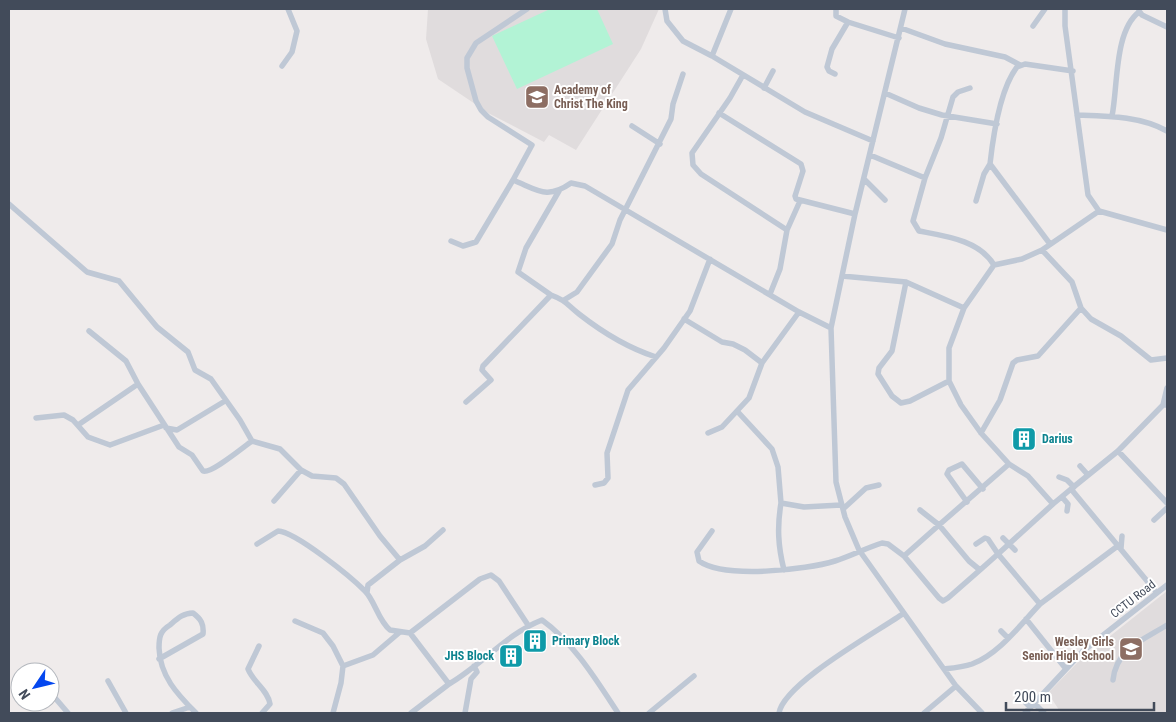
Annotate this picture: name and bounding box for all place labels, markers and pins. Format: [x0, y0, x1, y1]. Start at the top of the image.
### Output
place label: Academy of Christ The King [554, 83, 628, 111]
school or university icon: Academy of Christ The King [524, 84, 550, 110]
building icon: Darius [1011, 426, 1037, 452]
place label: Darius [1042, 432, 1073, 446]
building icon: Primary Block [522, 628, 548, 654]
place label: Primary Block [552, 634, 620, 648]
place label: Wesley Girls Senior High School [1022, 635, 1115, 663]
school or university icon: Wesley Girls Senior High School [1118, 636, 1144, 662]
building icon: JHS Block [498, 643, 524, 669]
place label: JHS Block [445, 649, 494, 663]

